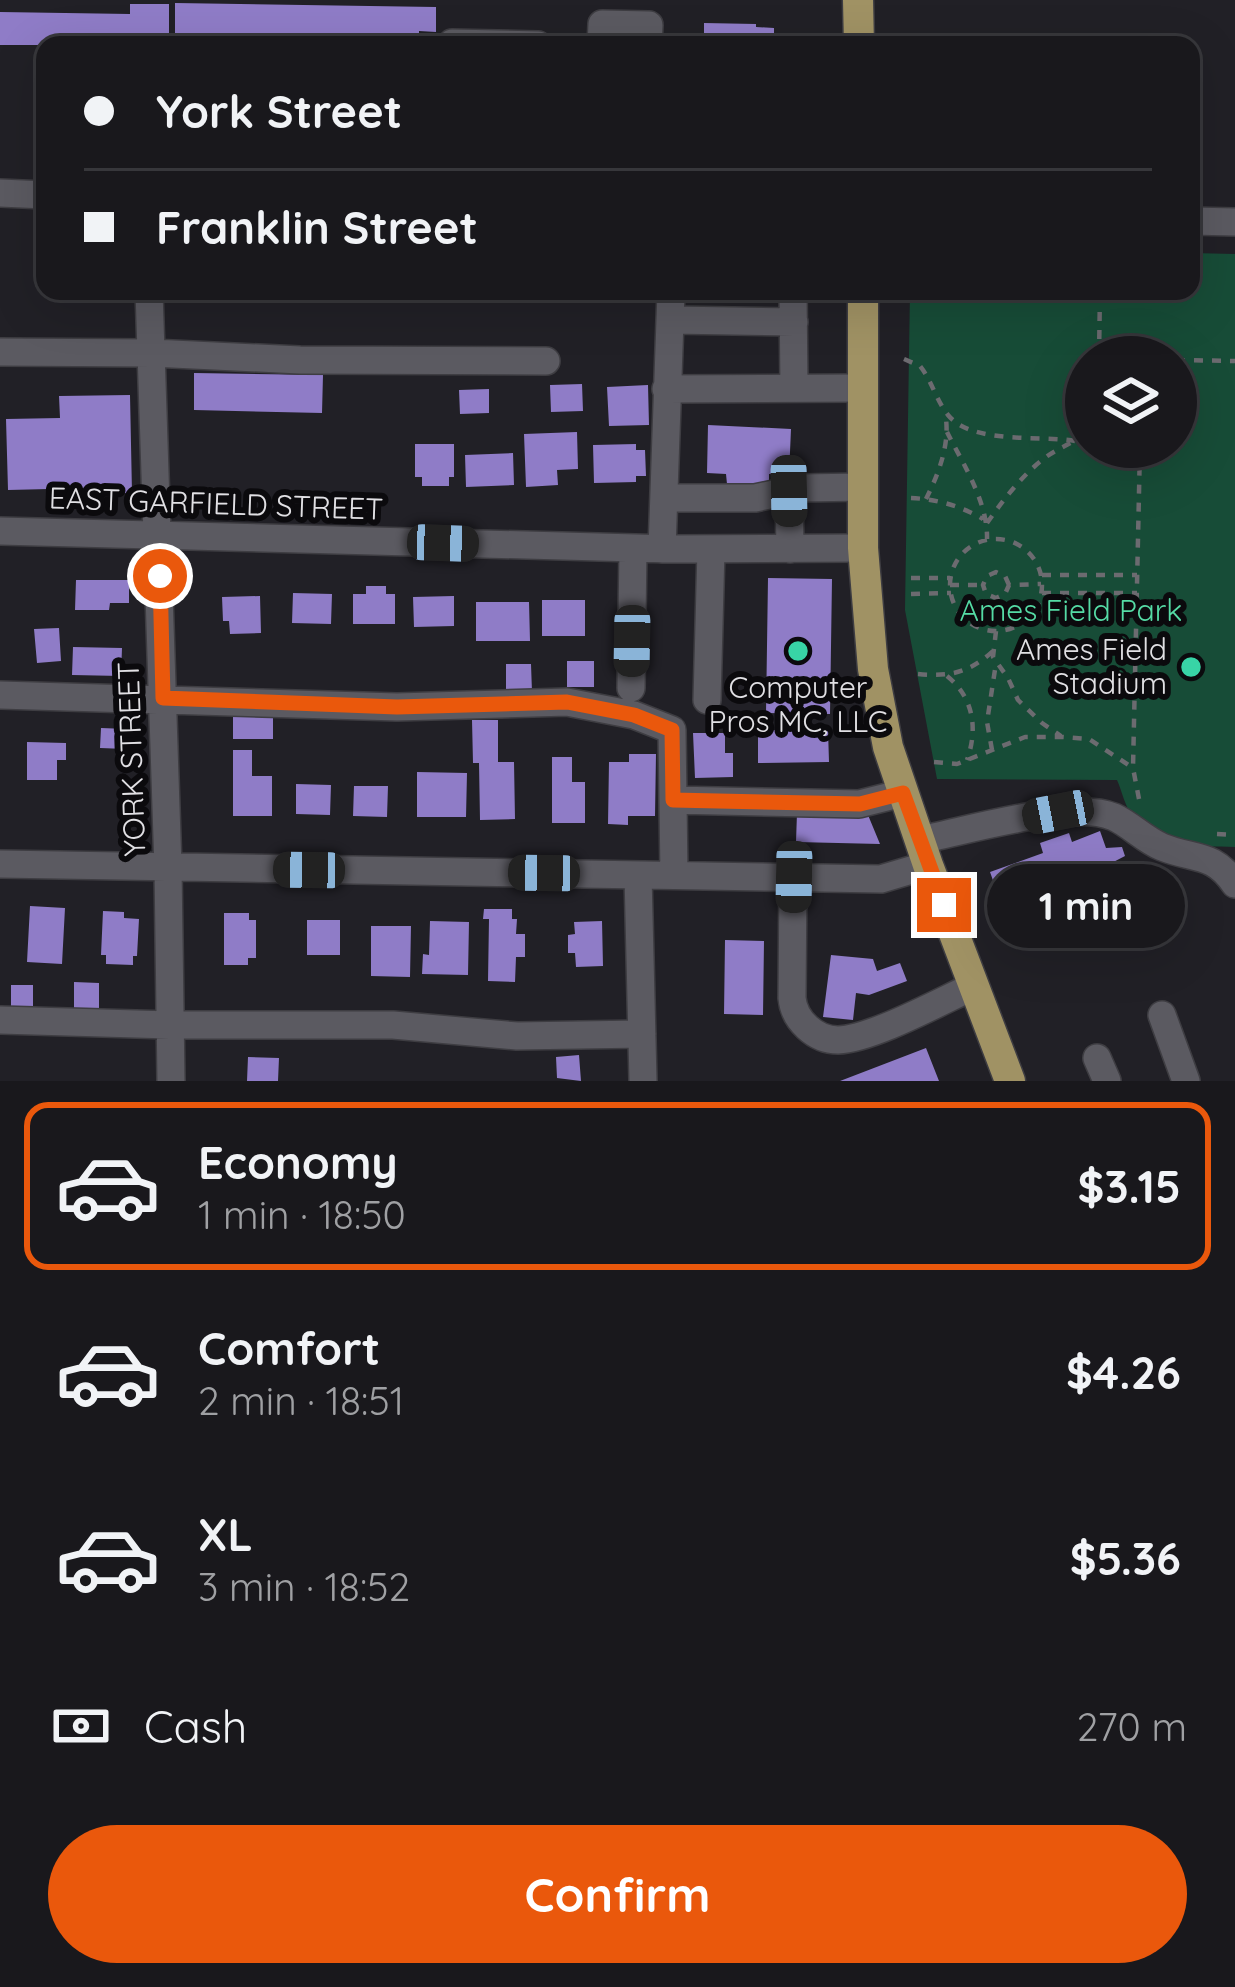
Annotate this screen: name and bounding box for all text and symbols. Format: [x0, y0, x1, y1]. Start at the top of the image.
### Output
text: York Street [156, 83, 402, 139]
text: Franklin Street [156, 199, 478, 255]
map controls [1065, 336, 1197, 468]
button: layers [1065, 336, 1197, 468]
car [770, 455, 808, 527]
street label: EAST GARFIELD STREET [48, 478, 384, 528]
car [406, 524, 480, 562]
route start [133, 549, 187, 603]
park label: Ames Field Park [960, 591, 1182, 629]
car [613, 605, 651, 677]
place label: Ames Field Stadium [1016, 630, 1167, 702]
marker: Computer Pros MC, LLC [785, 638, 811, 664]
marker: Ames Field Stadium [1178, 654, 1204, 680]
street label: YORK STREET [109, 661, 153, 857]
place label: Computer Pros MC, LLC [709, 668, 887, 740]
car [1019, 787, 1097, 837]
car [775, 841, 813, 913]
car [273, 851, 345, 889]
car [508, 854, 580, 892]
callout: 1 min [986, 863, 1184, 947]
route end [917, 878, 971, 932]
text: 1 min [1039, 881, 1133, 930]
icon: car [54, 1132, 162, 1240]
text: Economy [198, 1134, 398, 1190]
text: $3.15 [1078, 1158, 1181, 1214]
text: 1 min · 18:50 [198, 1190, 406, 1239]
icon: car [54, 1318, 162, 1426]
text: Comfort [198, 1320, 380, 1376]
text: $4.26 [1066, 1344, 1181, 1400]
text: 2 min · 18:51 [198, 1376, 404, 1425]
icon: car [54, 1504, 162, 1612]
text: XL [198, 1506, 253, 1562]
text: $5.36 [1070, 1530, 1181, 1586]
text: 3 min · 18:52 [198, 1562, 410, 1611]
icon: cash [48, 1693, 114, 1759]
text: Cash [144, 1698, 247, 1754]
text: 270 m [1077, 1702, 1187, 1751]
button: Confirm [48, 1825, 1187, 1963]

